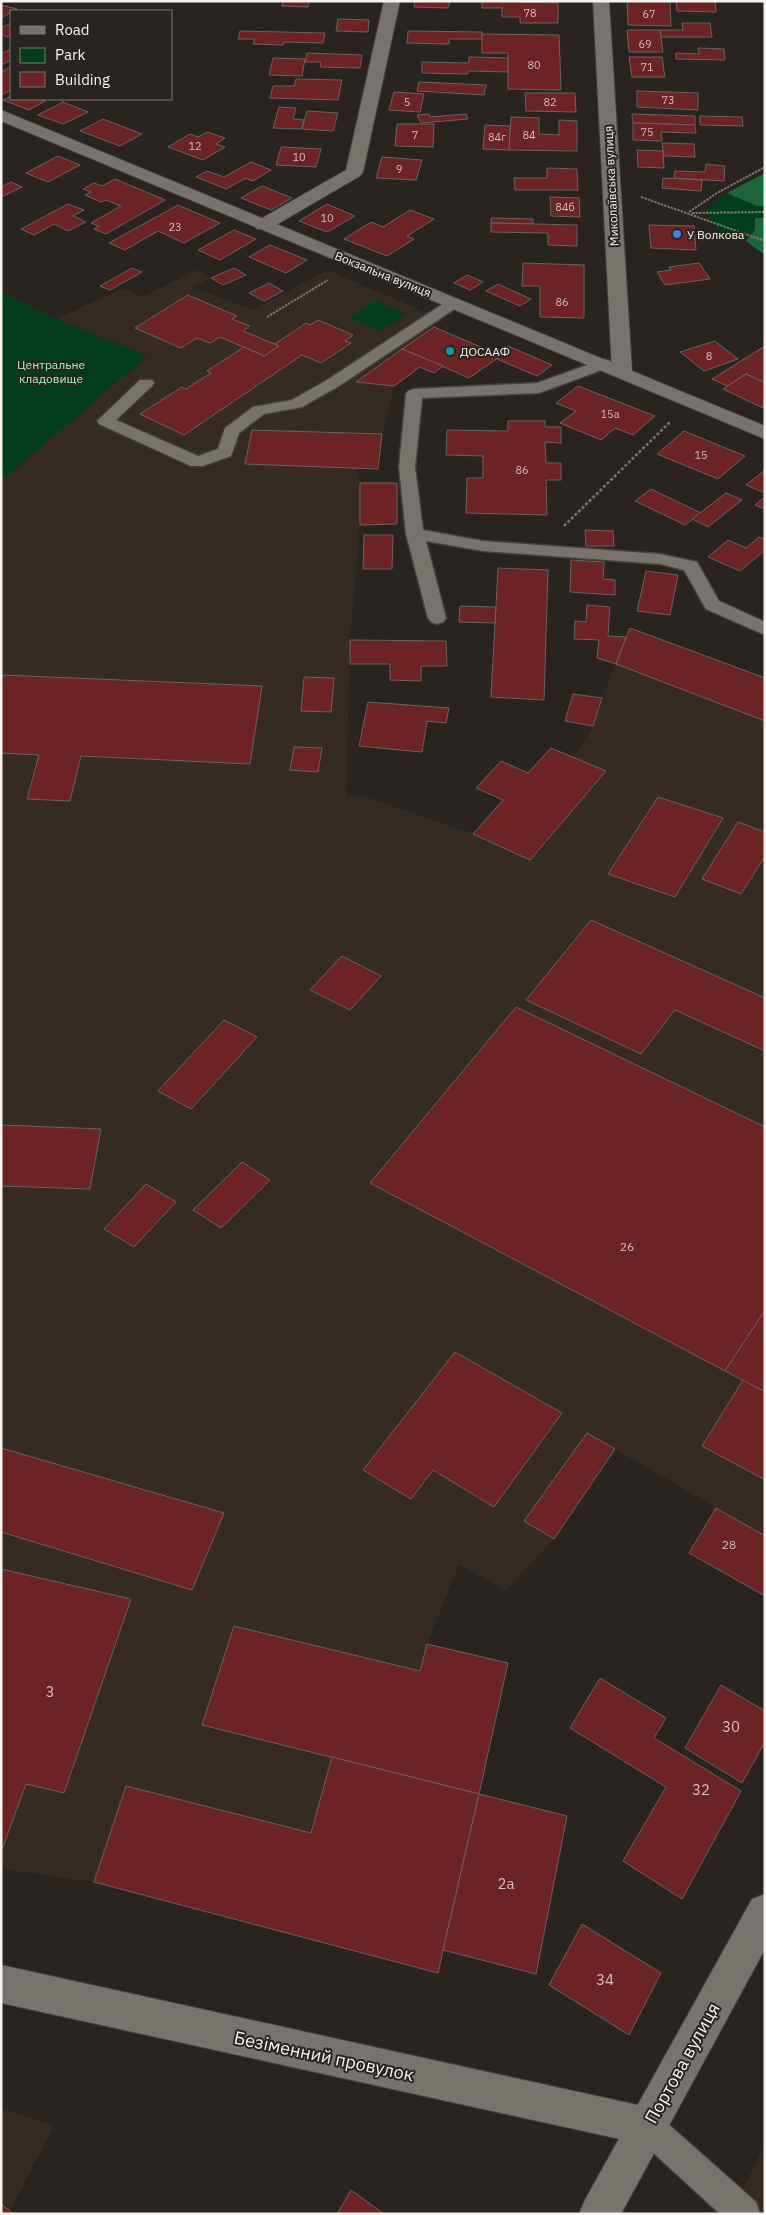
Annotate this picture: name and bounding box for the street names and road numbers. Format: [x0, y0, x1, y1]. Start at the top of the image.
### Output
street label: Миколаївська вулиця [600, 125, 622, 247]
street label: Вокзальна вулиця [333, 248, 433, 300]
street label: Портова вулиця [639, 1999, 725, 2127]
street label: Безіменний провулок [232, 2026, 416, 2086]

